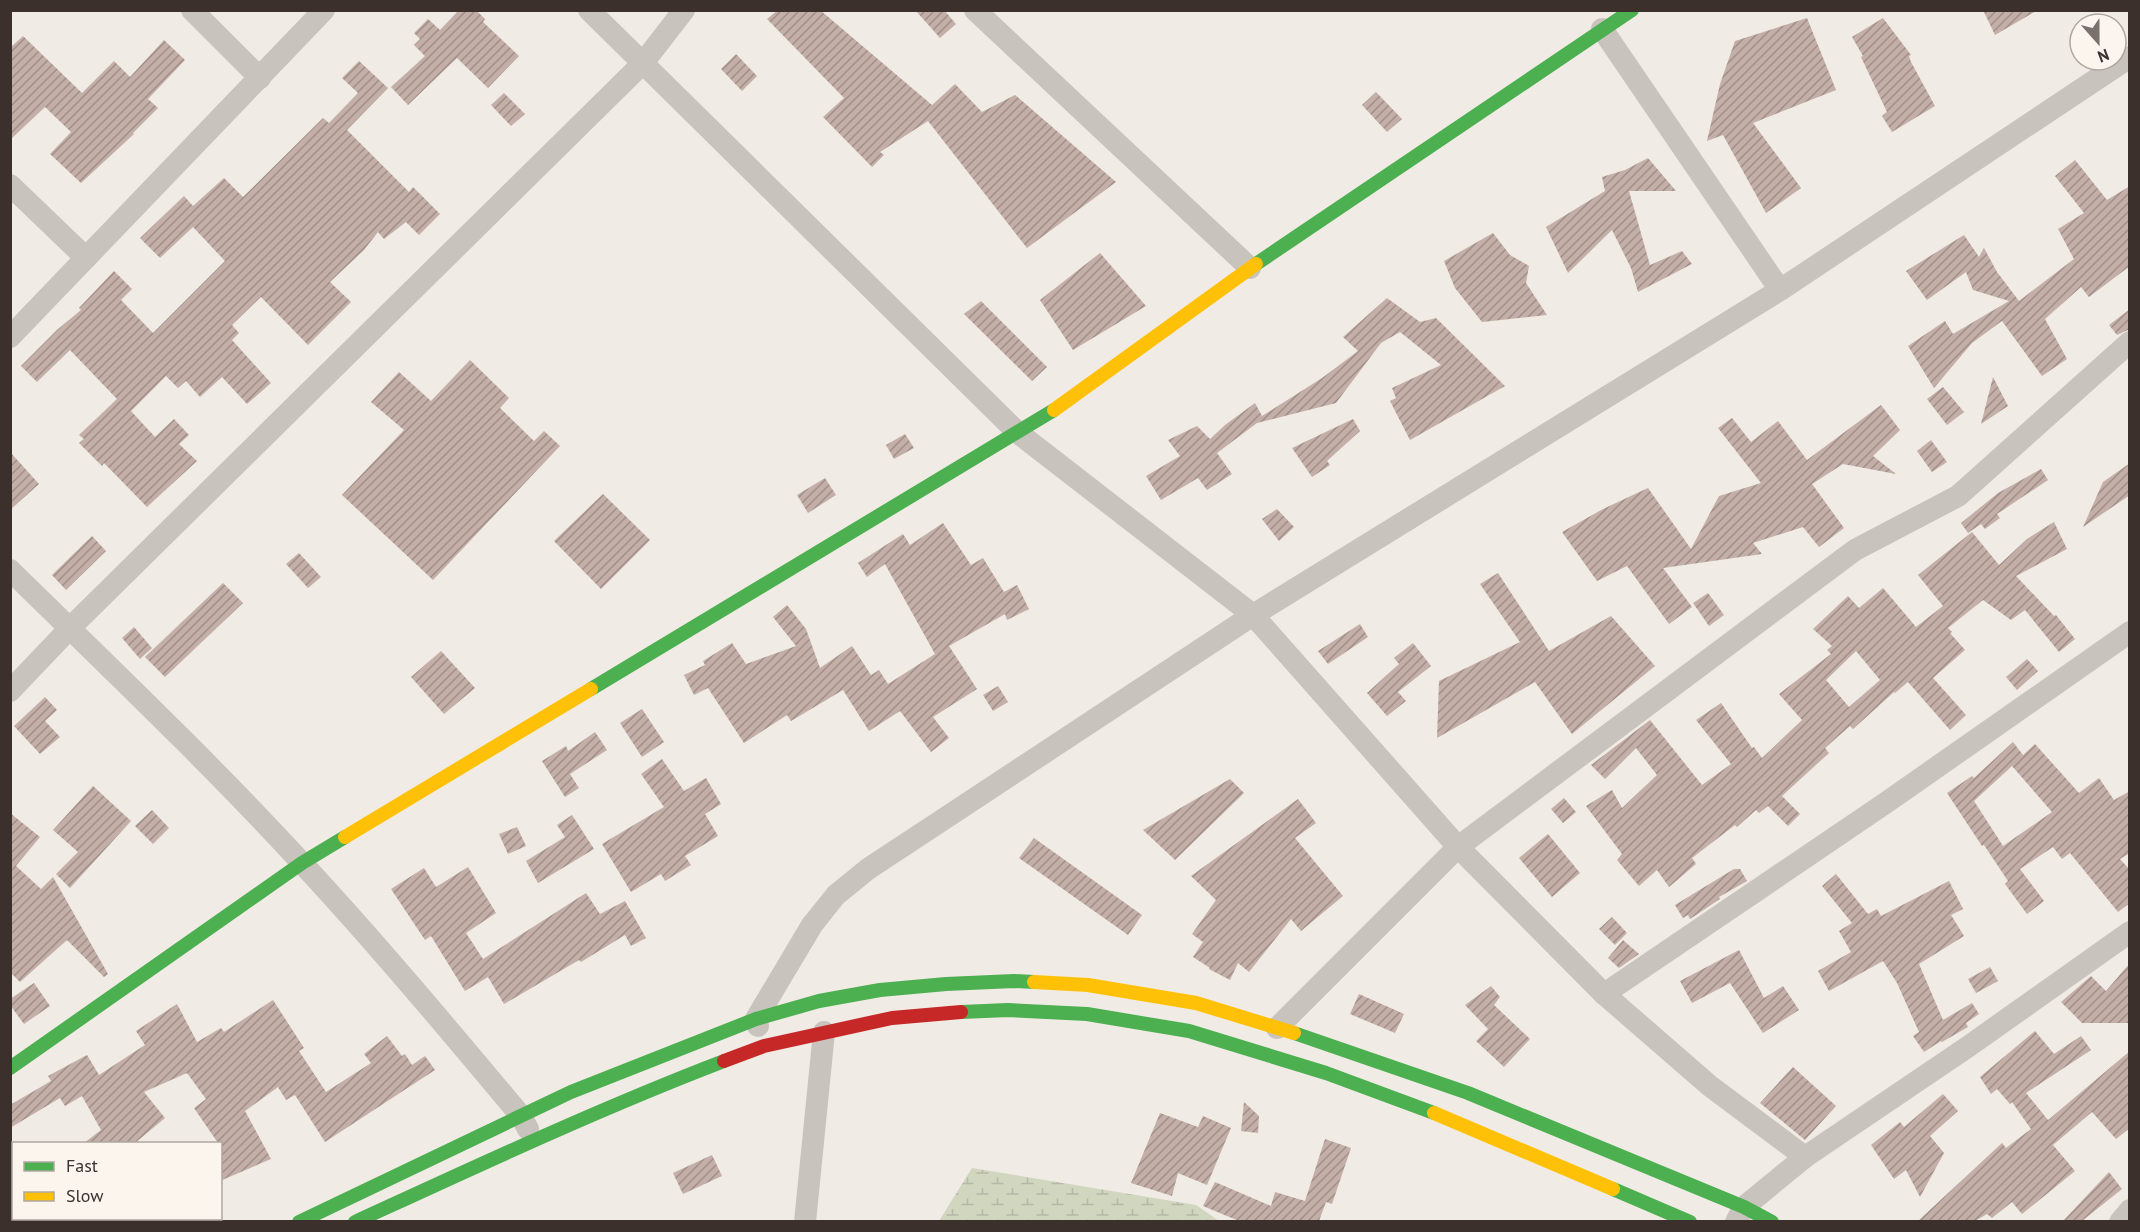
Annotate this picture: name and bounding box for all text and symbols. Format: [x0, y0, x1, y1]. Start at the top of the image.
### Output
north arrow [2068, 12, 2128, 72]
text: N [2095, 45, 2112, 67]
legend [12, 1142, 222, 1220]
text: Fast [66, 1154, 98, 1177]
text: Slow [66, 1184, 104, 1207]

